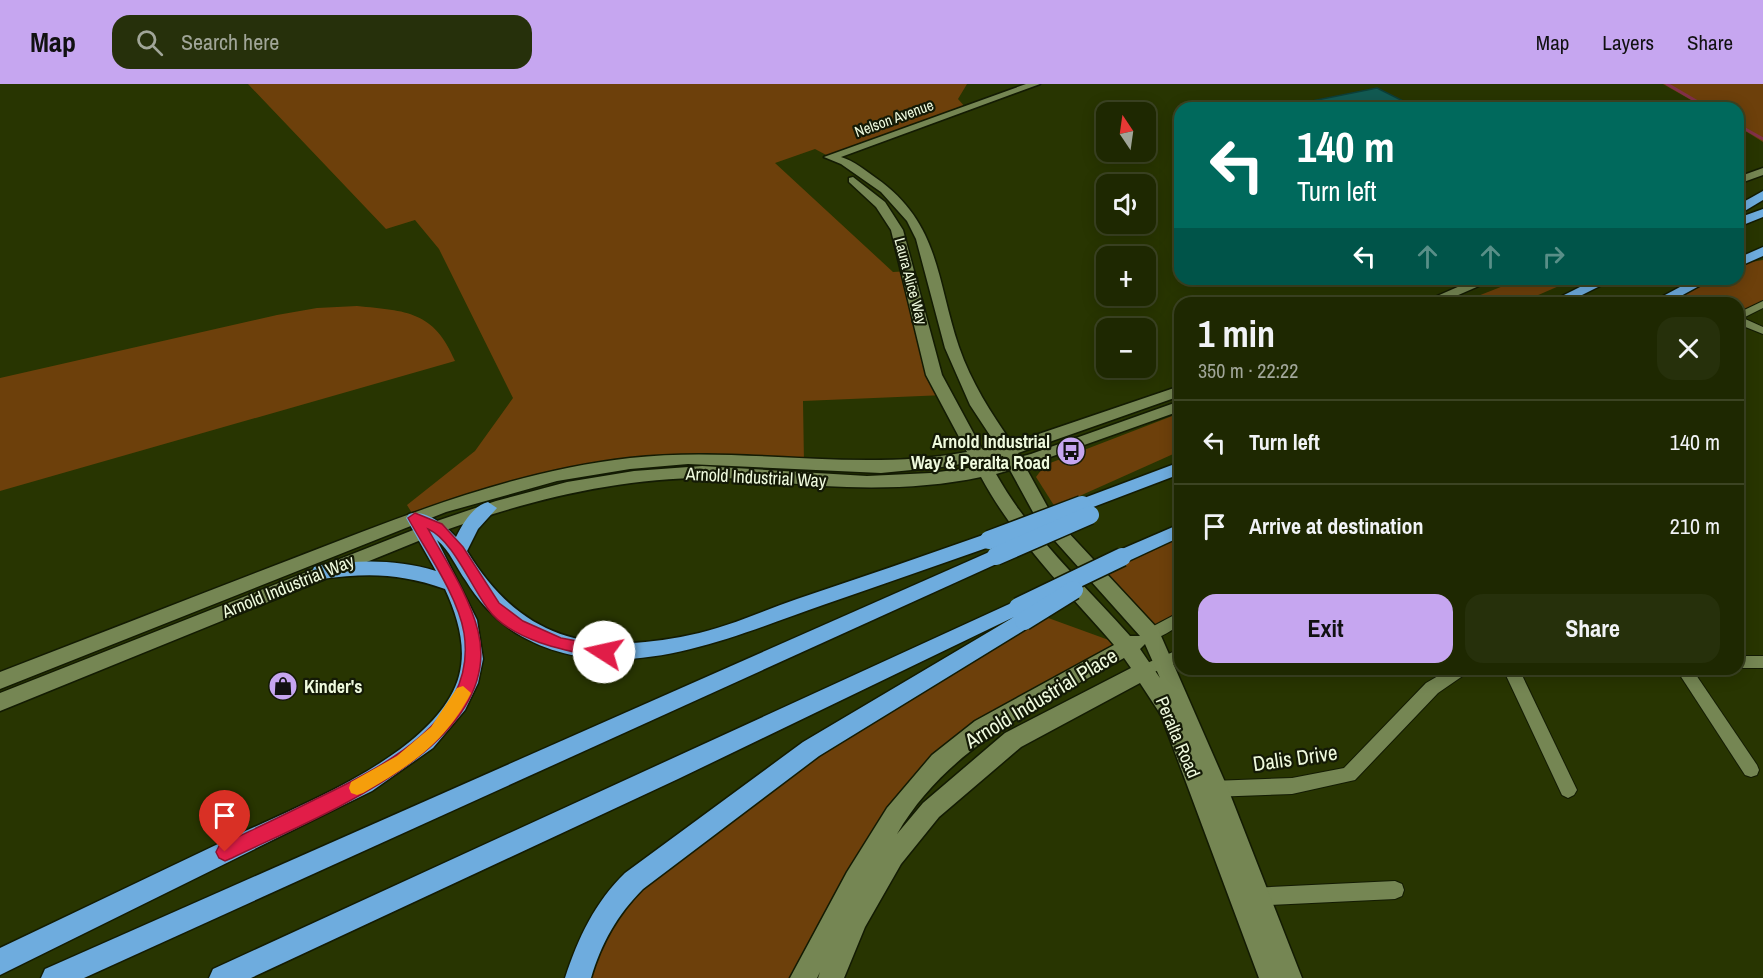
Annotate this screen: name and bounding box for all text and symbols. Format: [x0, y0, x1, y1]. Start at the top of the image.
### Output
search box [112, 15, 532, 69]
text: Map [30, 23, 76, 61]
icon: search [133, 26, 166, 59]
text: Search here [181, 27, 279, 57]
text: Map [1536, 28, 1569, 57]
text: Layers [1602, 28, 1654, 57]
text: Share [1687, 28, 1733, 57]
street label: Nelson Avenue [852, 94, 937, 142]
north arrow [1096, 102, 1156, 162]
map controls [1096, 102, 1156, 378]
text: 140 m [1297, 119, 1395, 175]
icon: left [1198, 126, 1276, 204]
text: Turn left [1297, 173, 1376, 209]
button: sound [1096, 174, 1156, 234]
street label: Laura Alice Way [889, 235, 933, 328]
icon: left [1348, 240, 1381, 273]
icon: ahead [1411, 240, 1444, 273]
icon: ahead [1474, 240, 1507, 273]
icon: right [1537, 240, 1570, 273]
button: + [1096, 246, 1156, 306]
text: 1 min [1198, 310, 1275, 358]
button: close [1657, 317, 1720, 380]
button: − [1096, 318, 1156, 378]
text: 350 m · 22:22 [1198, 357, 1298, 384]
icon: left [1198, 426, 1231, 459]
text: Turn left [1249, 427, 1320, 457]
text: 140 m [1670, 427, 1720, 457]
place label: Arnold Industrial Way & Peralta Road [911, 429, 1050, 475]
bus stop icon: Arnold Industrial Way & Peralta Road [1055, 435, 1087, 467]
street label: Arnold Industrial Way [684, 461, 827, 493]
icon: arrive [1198, 510, 1231, 543]
text: Arrive at destination [1249, 511, 1423, 541]
text: 210 m [1670, 511, 1720, 541]
street label: Arnold Industrial Way [217, 548, 358, 624]
button: Exit [1198, 594, 1453, 663]
button: Share [1465, 594, 1720, 663]
position arrow [572, 620, 636, 684]
street label: Arnold Industrial Place [958, 641, 1123, 756]
shop icon: Kinder's [267, 670, 299, 702]
place label: Kinder's [304, 674, 362, 699]
street label: Peralta Road [1150, 692, 1206, 782]
street label: Dalis Drive [1251, 738, 1339, 778]
pin [199, 790, 250, 852]
icon: arrive [208, 799, 241, 832]

